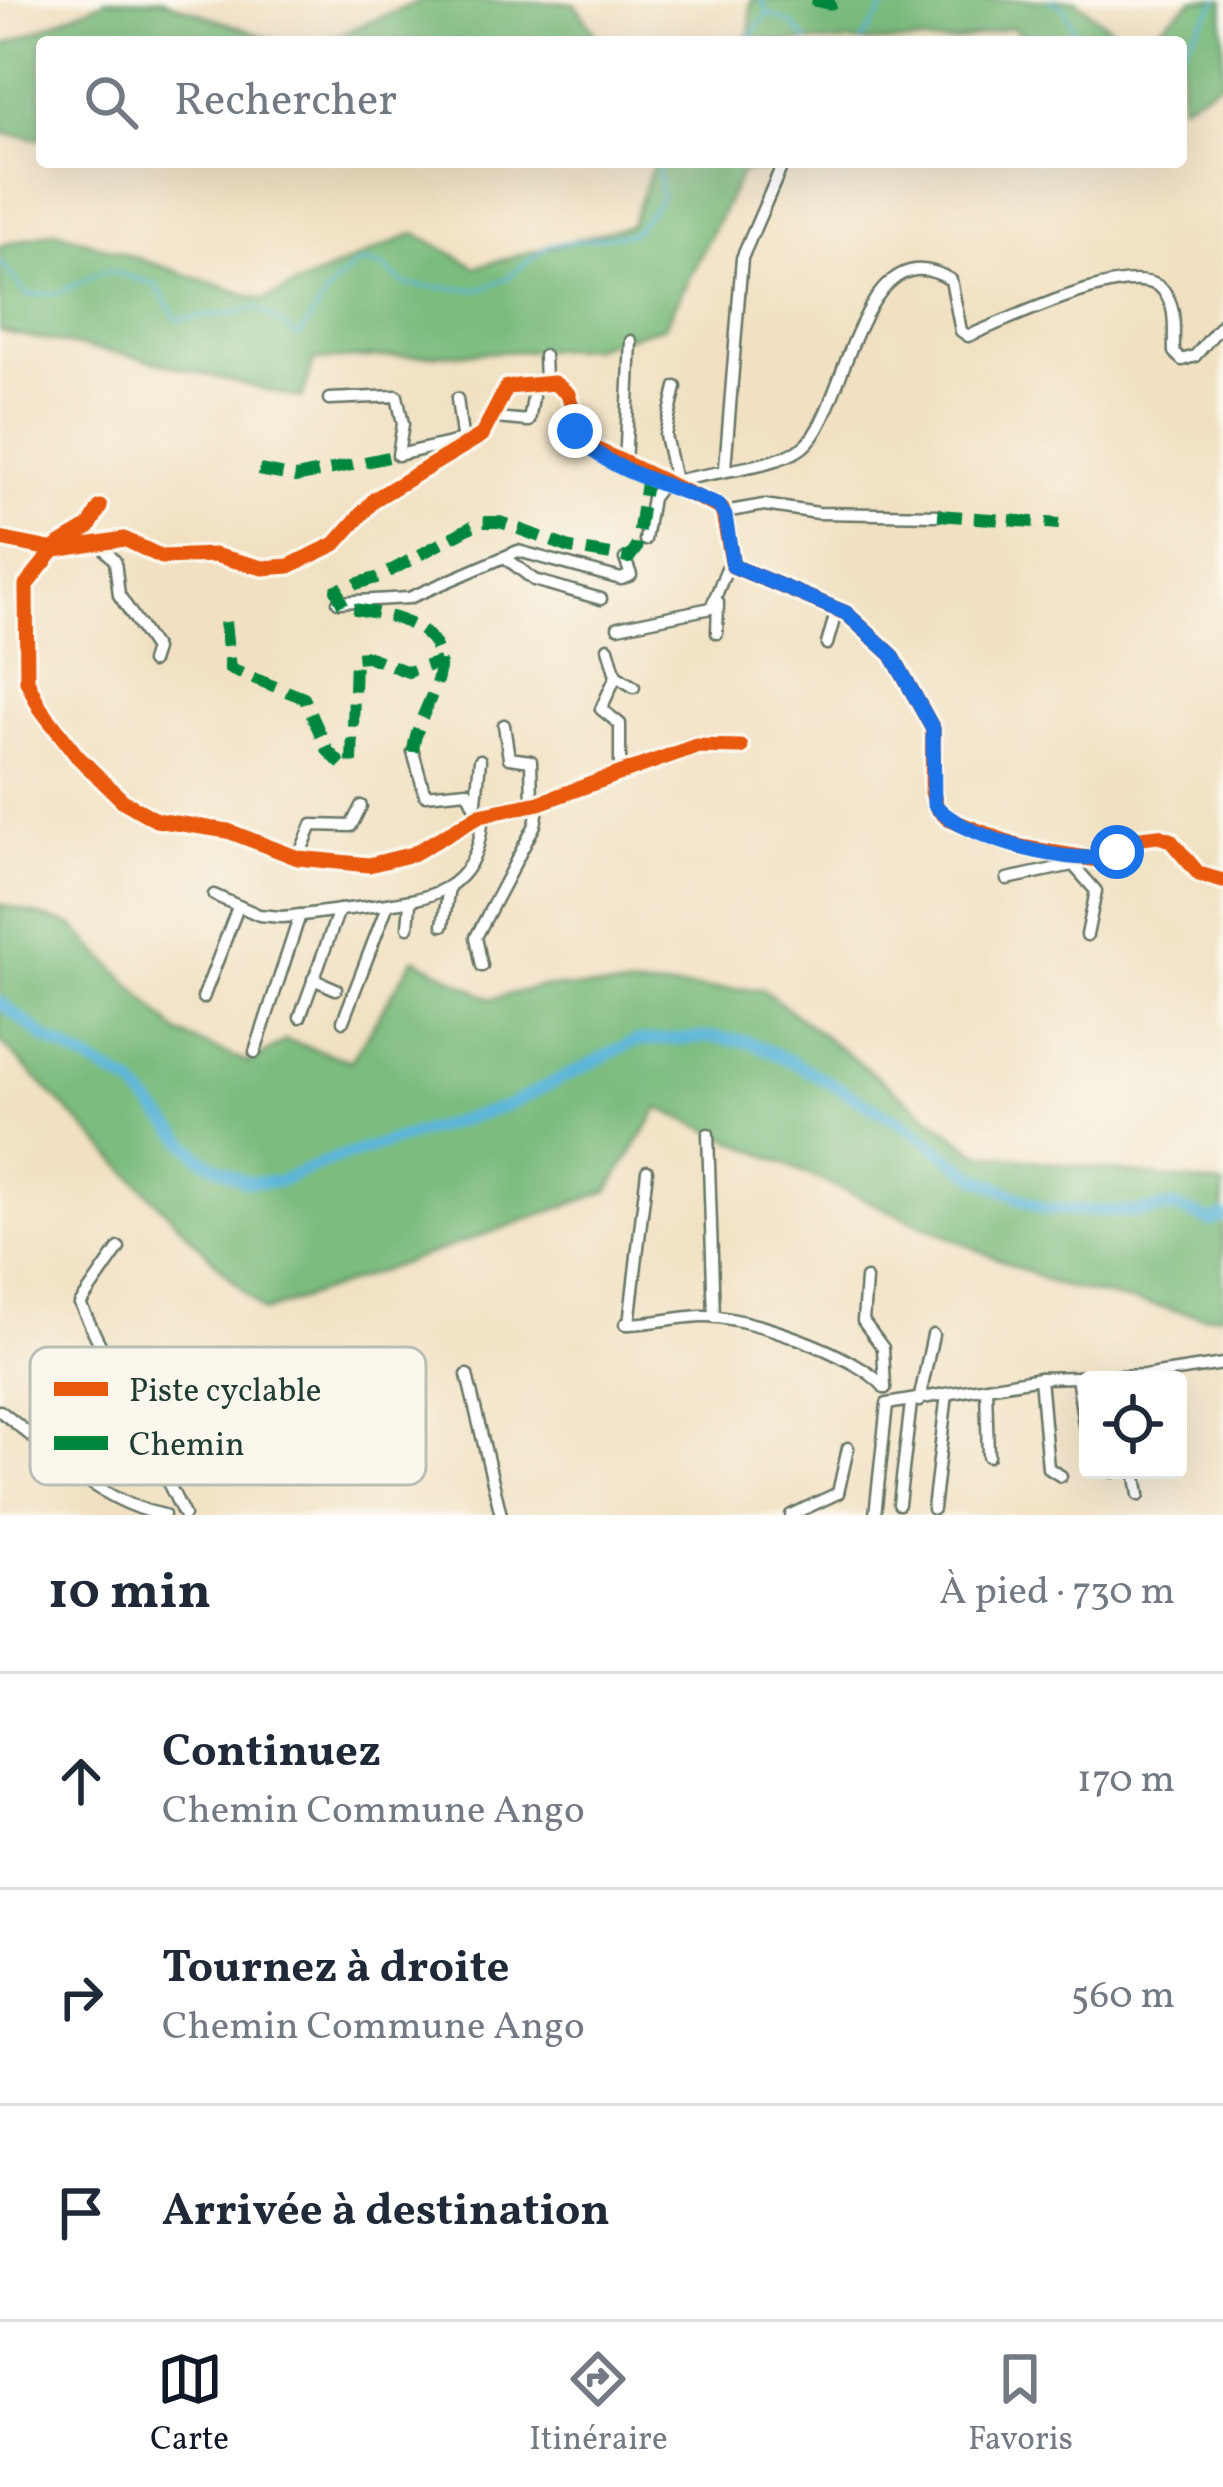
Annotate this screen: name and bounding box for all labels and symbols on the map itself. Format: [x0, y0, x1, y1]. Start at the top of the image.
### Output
route end [548, 404, 602, 458]
route start [1090, 825, 1144, 879]
legend [30, 1347, 426, 1485]
text: Piste cyclable [129, 1370, 321, 1416]
text: Chemin [129, 1424, 245, 1470]

